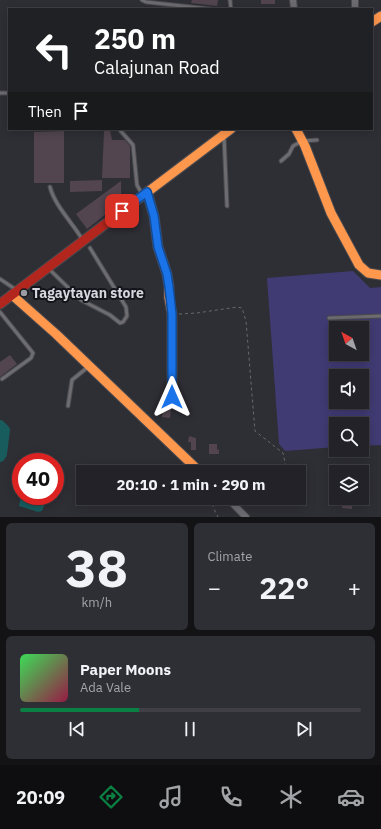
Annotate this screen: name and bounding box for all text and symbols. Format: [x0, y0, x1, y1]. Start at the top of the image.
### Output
text: 250 m [94, 20, 176, 57]
icon: left [28, 24, 80, 76]
text: Calajunan Road [94, 56, 220, 79]
icon: arrive [70, 100, 92, 122]
text: Then [28, 102, 62, 121]
pin [105, 194, 139, 228]
icon: arrive [111, 200, 133, 222]
place label: Tagaytayan store [32, 284, 144, 302]
marker: Tagaytayan store [19, 288, 29, 298]
north arrow [329, 321, 369, 361]
map controls [329, 321, 369, 505]
button: sound [329, 369, 369, 409]
position arrow [151, 376, 193, 418]
button: search [329, 417, 369, 457]
speed limit sign: 40 [12, 453, 64, 505]
button: layers [329, 465, 369, 505]
text: 20:10 · 1 min · 290 m [117, 475, 265, 494]
text: 38 [66, 534, 128, 601]
text: Climate [208, 548, 252, 565]
text: 22° [259, 568, 309, 607]
text: − [208, 573, 221, 602]
text: + [348, 573, 361, 602]
text: km/h [81, 594, 112, 611]
text: Paper Moons [80, 660, 171, 679]
text: Ada Vale [80, 679, 131, 696]
icon: previous [66, 718, 88, 740]
icon: pause [179, 718, 201, 740]
icon: next [293, 718, 315, 740]
icon: directions [97, 783, 125, 811]
icon: music [157, 783, 185, 811]
icon: phone [217, 783, 245, 811]
icon: climate [277, 783, 305, 811]
icon: car [337, 783, 365, 811]
text: 20:09 [16, 786, 65, 809]

